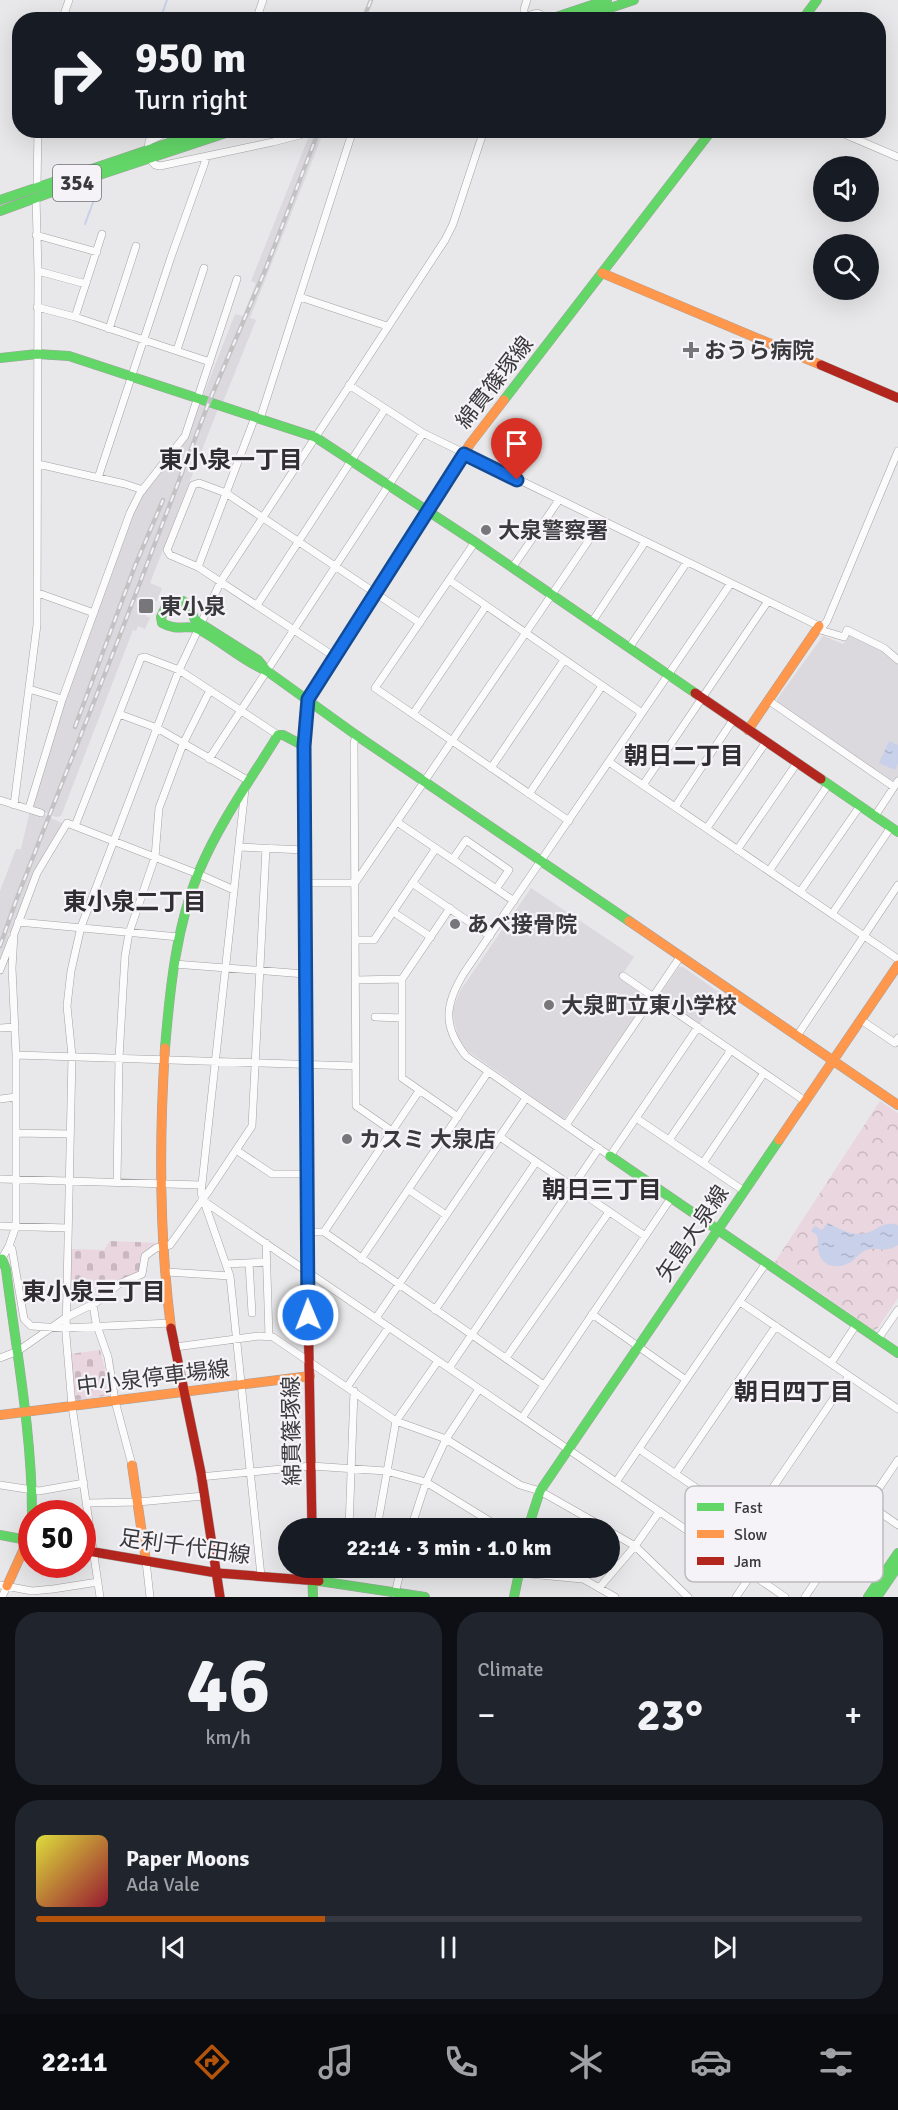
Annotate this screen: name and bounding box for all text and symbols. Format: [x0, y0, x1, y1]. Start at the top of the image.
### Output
text: 950 m [135, 33, 246, 84]
icon: right [36, 36, 114, 114]
text: Turn right [135, 84, 248, 117]
map controls [813, 156, 879, 300]
button: sound [813, 156, 879, 222]
road number: 354 [53, 165, 101, 201]
button: search [813, 234, 879, 300]
street label: 綿貫篠塚線 [450, 331, 539, 434]
place label: おうら病院 [704, 337, 814, 364]
marker: おうら病院 [682, 341, 700, 359]
pin [491, 418, 542, 480]
icon: arrive [500, 427, 533, 460]
district label: 東小泉一丁目 [159, 445, 303, 475]
place label: 大泉警察署 [498, 517, 608, 544]
marker: 大泉警察署 [479, 523, 493, 537]
place label: 東小泉 [160, 593, 226, 620]
marker: 東小泉 [137, 597, 155, 615]
district label: 朝日二丁目 [624, 741, 744, 771]
district label: 東小泉二丁目 [63, 887, 207, 917]
place label: あべ接骨院 [467, 911, 577, 938]
marker: あべ接骨院 [448, 917, 462, 931]
place label: 大泉町立東小学校 [561, 992, 737, 1019]
marker: 大泉町立東小学校 [542, 998, 556, 1012]
place label: カスミ 大泉店 [359, 1126, 496, 1153]
marker: カスミ 大泉店 [340, 1132, 354, 1146]
district label: 朝日三丁目 [542, 1175, 662, 1205]
street label: 矢島大泉線 [650, 1180, 734, 1286]
district label: 東小泉三丁目 [22, 1277, 166, 1307]
position arrow [276, 1283, 340, 1347]
street label: 中小泉停車場線 [75, 1355, 231, 1400]
street label: 綿貫篠塚線 [277, 1376, 306, 1486]
district label: 朝日四丁目 [734, 1377, 854, 1407]
legend [685, 1486, 883, 1582]
text: Fast [734, 1498, 763, 1518]
speed limit sign: 50 [18, 1500, 96, 1578]
street label: 足利千代田線 [118, 1524, 252, 1569]
text: Slow [734, 1525, 768, 1545]
text: 22:14 · 3 min · 1.0 km [346, 1534, 552, 1561]
text: Jam [734, 1552, 762, 1572]
text: 46 [186, 1638, 270, 1734]
text: Climate [478, 1657, 543, 1682]
text: 23° [636, 1688, 703, 1743]
text: − [478, 1695, 495, 1736]
text: + [844, 1695, 862, 1736]
text: km/h [206, 1725, 251, 1750]
text: Paper Moons [126, 1845, 249, 1872]
text: Ada Vale [126, 1872, 200, 1897]
icon: previous [157, 1931, 190, 1964]
icon: pause [432, 1931, 465, 1964]
icon: next [708, 1931, 741, 1964]
icon: directions [191, 2041, 233, 2083]
icon: music [315, 2041, 357, 2083]
icon: phone [440, 2041, 482, 2083]
icon: climate [565, 2041, 607, 2083]
icon: car [690, 2041, 732, 2083]
icon: filters [815, 2041, 857, 2083]
text: 22:11 [41, 2046, 108, 2079]

